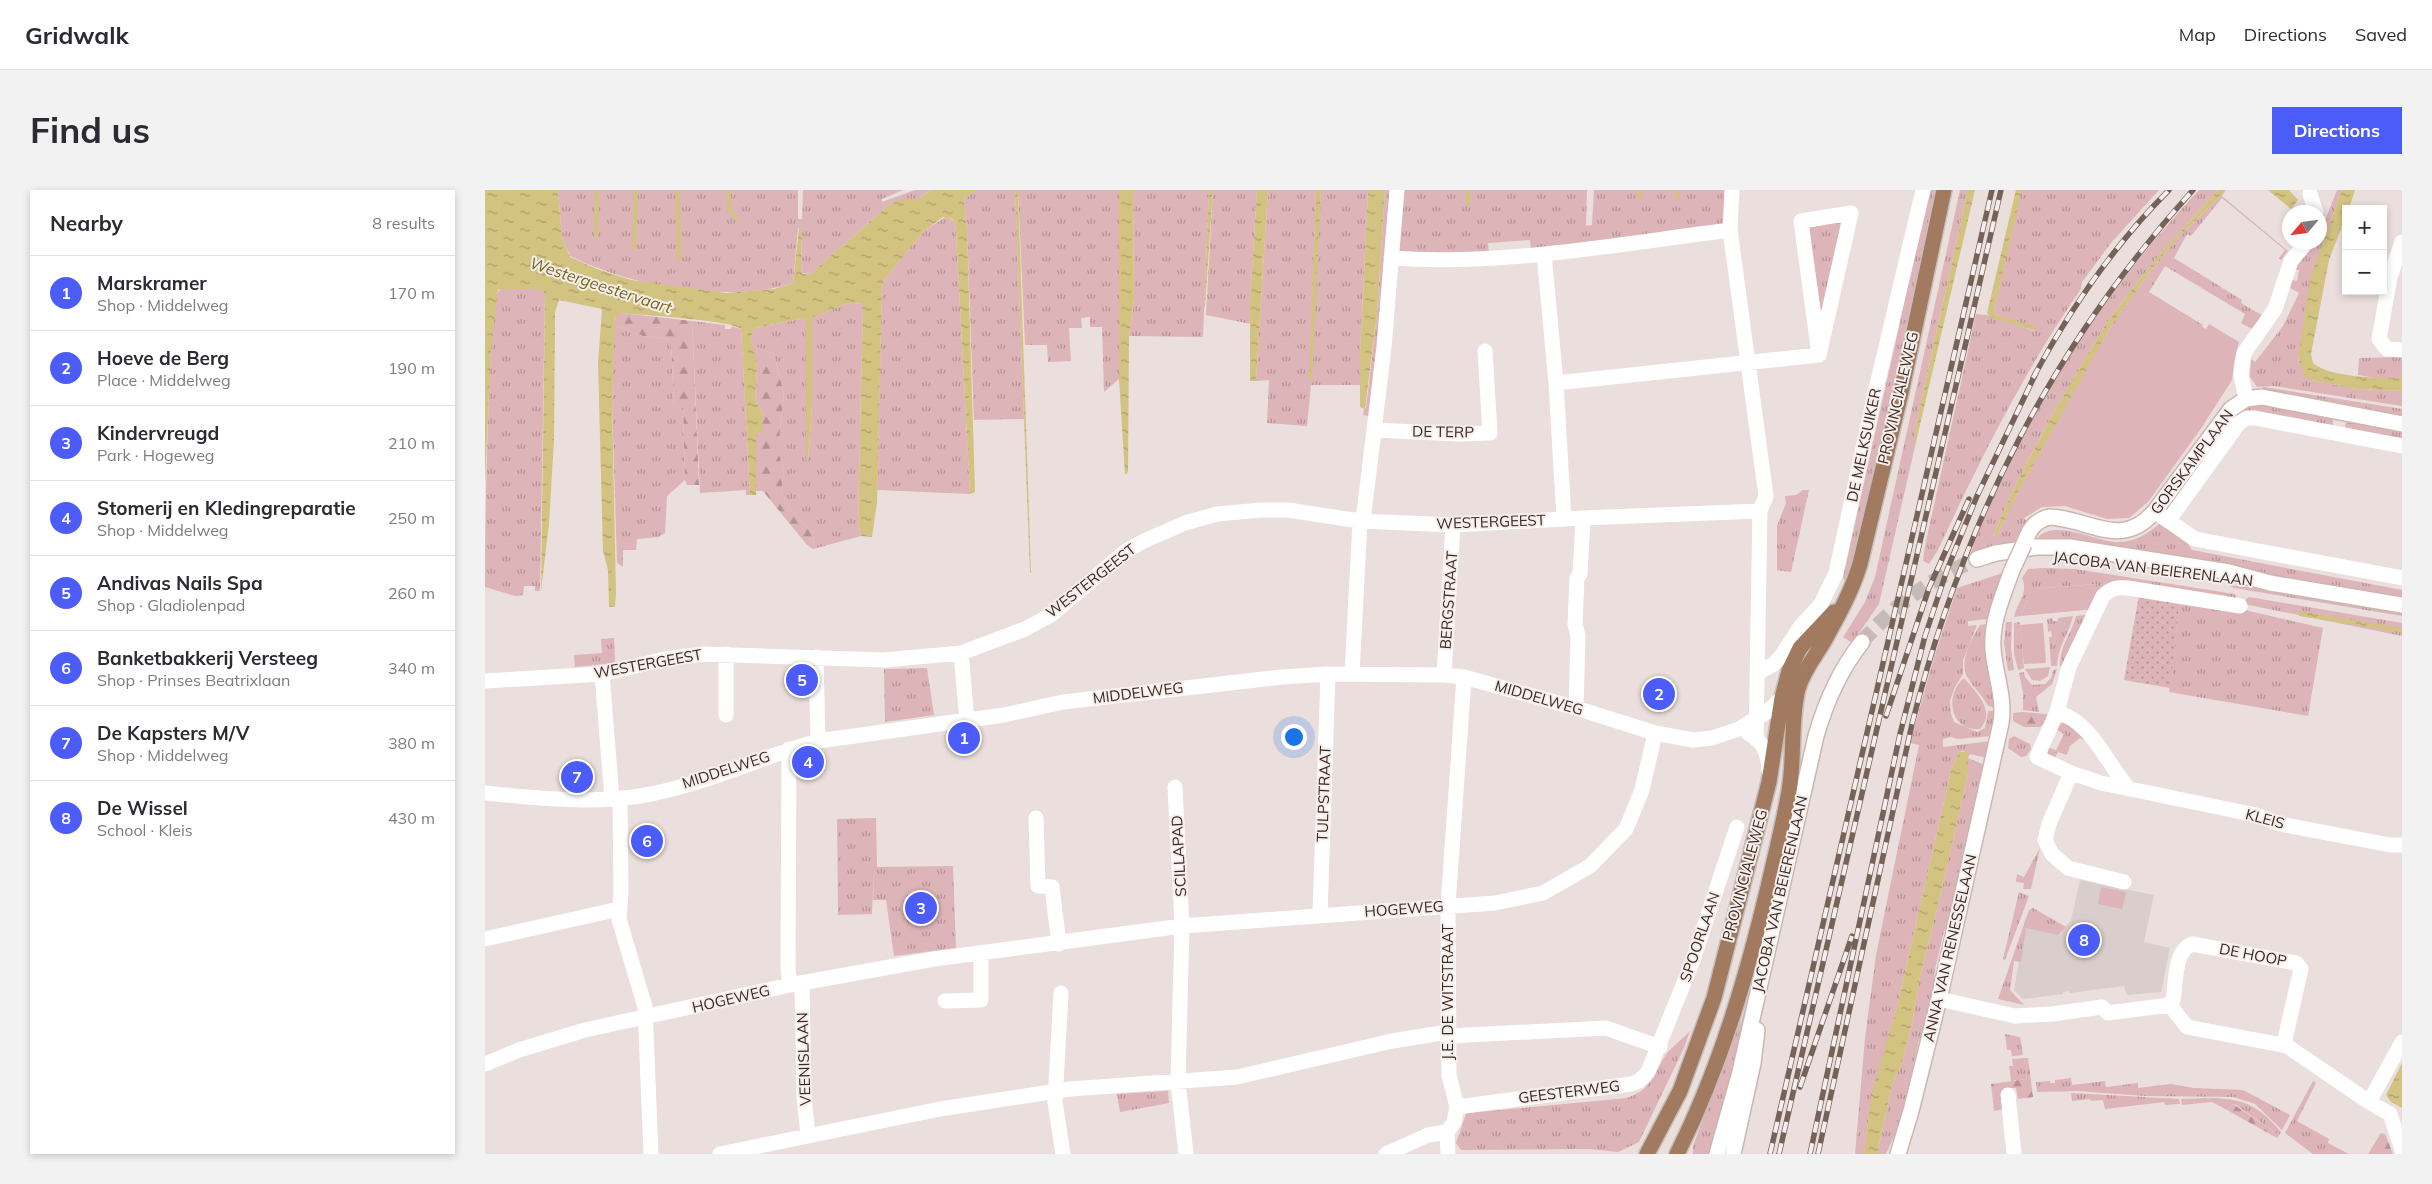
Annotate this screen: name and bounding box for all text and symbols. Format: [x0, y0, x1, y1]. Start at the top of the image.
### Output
text: Gridwalk [25, 20, 129, 50]
text: Map [2179, 23, 2216, 46]
text: Directions [2244, 23, 2327, 46]
text: Saved [2355, 23, 2407, 46]
button: Directions [2272, 107, 2402, 154]
text: Find us [30, 108, 150, 152]
north arrow [2282, 205, 2327, 250]
map controls [2342, 205, 2387, 295]
button: + [2342, 205, 2387, 250]
text: Nearby [50, 210, 123, 236]
text: 8 results [372, 213, 435, 233]
button: − [2342, 250, 2387, 295]
water label: Westergeestervaart [527, 253, 675, 318]
text: Marskramer [97, 271, 207, 295]
text: 1 [61, 283, 71, 303]
text: 170 m [388, 283, 435, 303]
text: Shop · Middelweg [97, 295, 229, 315]
street label: PROVINCIALEWEG [1873, 330, 1922, 466]
text: Hoeve de Berg [97, 346, 229, 370]
text: 2 [61, 358, 71, 378]
text: 190 m [388, 358, 435, 378]
text: Place · Middelweg [97, 370, 231, 390]
street label: DE MELKSUIKER [1842, 386, 1885, 504]
street label: GORSKAMPLAAN [2146, 406, 2237, 518]
text: Kindervreugd [97, 421, 219, 445]
street label: DE TERP [1412, 421, 1474, 442]
text: 3 [61, 433, 71, 453]
text: 210 m [388, 433, 435, 453]
text: Park · Hogeweg [97, 445, 215, 465]
text: Stomerij en Kledingreparatie [97, 496, 356, 520]
text: 4 [61, 508, 71, 528]
text: 250 m [388, 508, 435, 528]
street label: WESTERGEEST [1436, 510, 1546, 533]
text: Shop · Middelweg [97, 520, 229, 540]
street label: WESTERGEEST [1042, 539, 1140, 622]
street label: JACOBA VAN BEIERENLAAN [2052, 547, 2254, 590]
street label: BERGSTRAAT [1436, 550, 1461, 650]
text: Andivas Nails Spa [97, 571, 263, 595]
text: 5 [61, 583, 71, 603]
text: 260 m [388, 583, 435, 603]
text: Shop · Gladiolenpad [97, 595, 245, 615]
street label: WESTERGEEST [592, 645, 703, 682]
text: Banketbakkerij Versteeg [97, 646, 318, 670]
text: 6 [61, 658, 71, 678]
text: 340 m [388, 658, 435, 678]
pin: 5 [786, 661, 818, 699]
text: Shop · Prinses Beatrixlaan [97, 670, 290, 690]
pin: 2 [1643, 675, 1675, 713]
street label: MIDDELWEG [1493, 676, 1586, 719]
street label: MIDDELWEG [1092, 678, 1184, 707]
pin: 1 [948, 719, 980, 757]
text: De Kapsters M/V [97, 721, 249, 745]
your location [1281, 724, 1307, 750]
text: 7 [61, 733, 71, 753]
text: 380 m [388, 733, 435, 753]
pin: 4 [792, 743, 824, 781]
text: Shop · Middelweg [97, 745, 229, 765]
street label: MIDDELWEG [680, 746, 772, 793]
street label: TULPSTRAAT [1312, 746, 1335, 842]
pin: 7 [561, 758, 593, 796]
street label: JACOBA VAN BEIERENLAAN [1748, 794, 1811, 994]
text: De Wissel [97, 796, 188, 820]
street label: KLEIS [2243, 804, 2287, 833]
street label: PROVINCIALEWEG [1718, 807, 1771, 943]
text: 8 [61, 808, 71, 828]
text: 430 m [388, 808, 435, 828]
street label: SCILLAPAD [1167, 815, 1190, 897]
text: School · Kleis [97, 820, 193, 840]
pin: 6 [631, 822, 663, 860]
street label: ANNA VAN RENESSELAAN [1919, 852, 1980, 1044]
pin: 3 [905, 889, 937, 927]
street label: SPOORLAAN [1675, 889, 1724, 984]
street label: HOGEWEG [1364, 896, 1444, 921]
pin: 8 [2068, 921, 2100, 959]
street label: J.E. DE WITSTRAAT [1438, 924, 1457, 1060]
street label: DE HOOP [2218, 939, 2289, 970]
street label: HOGEWEG [690, 980, 772, 1017]
street label: VEENISLAAN [792, 1012, 815, 1106]
street label: GEESTERWEG [1517, 1076, 1621, 1107]

